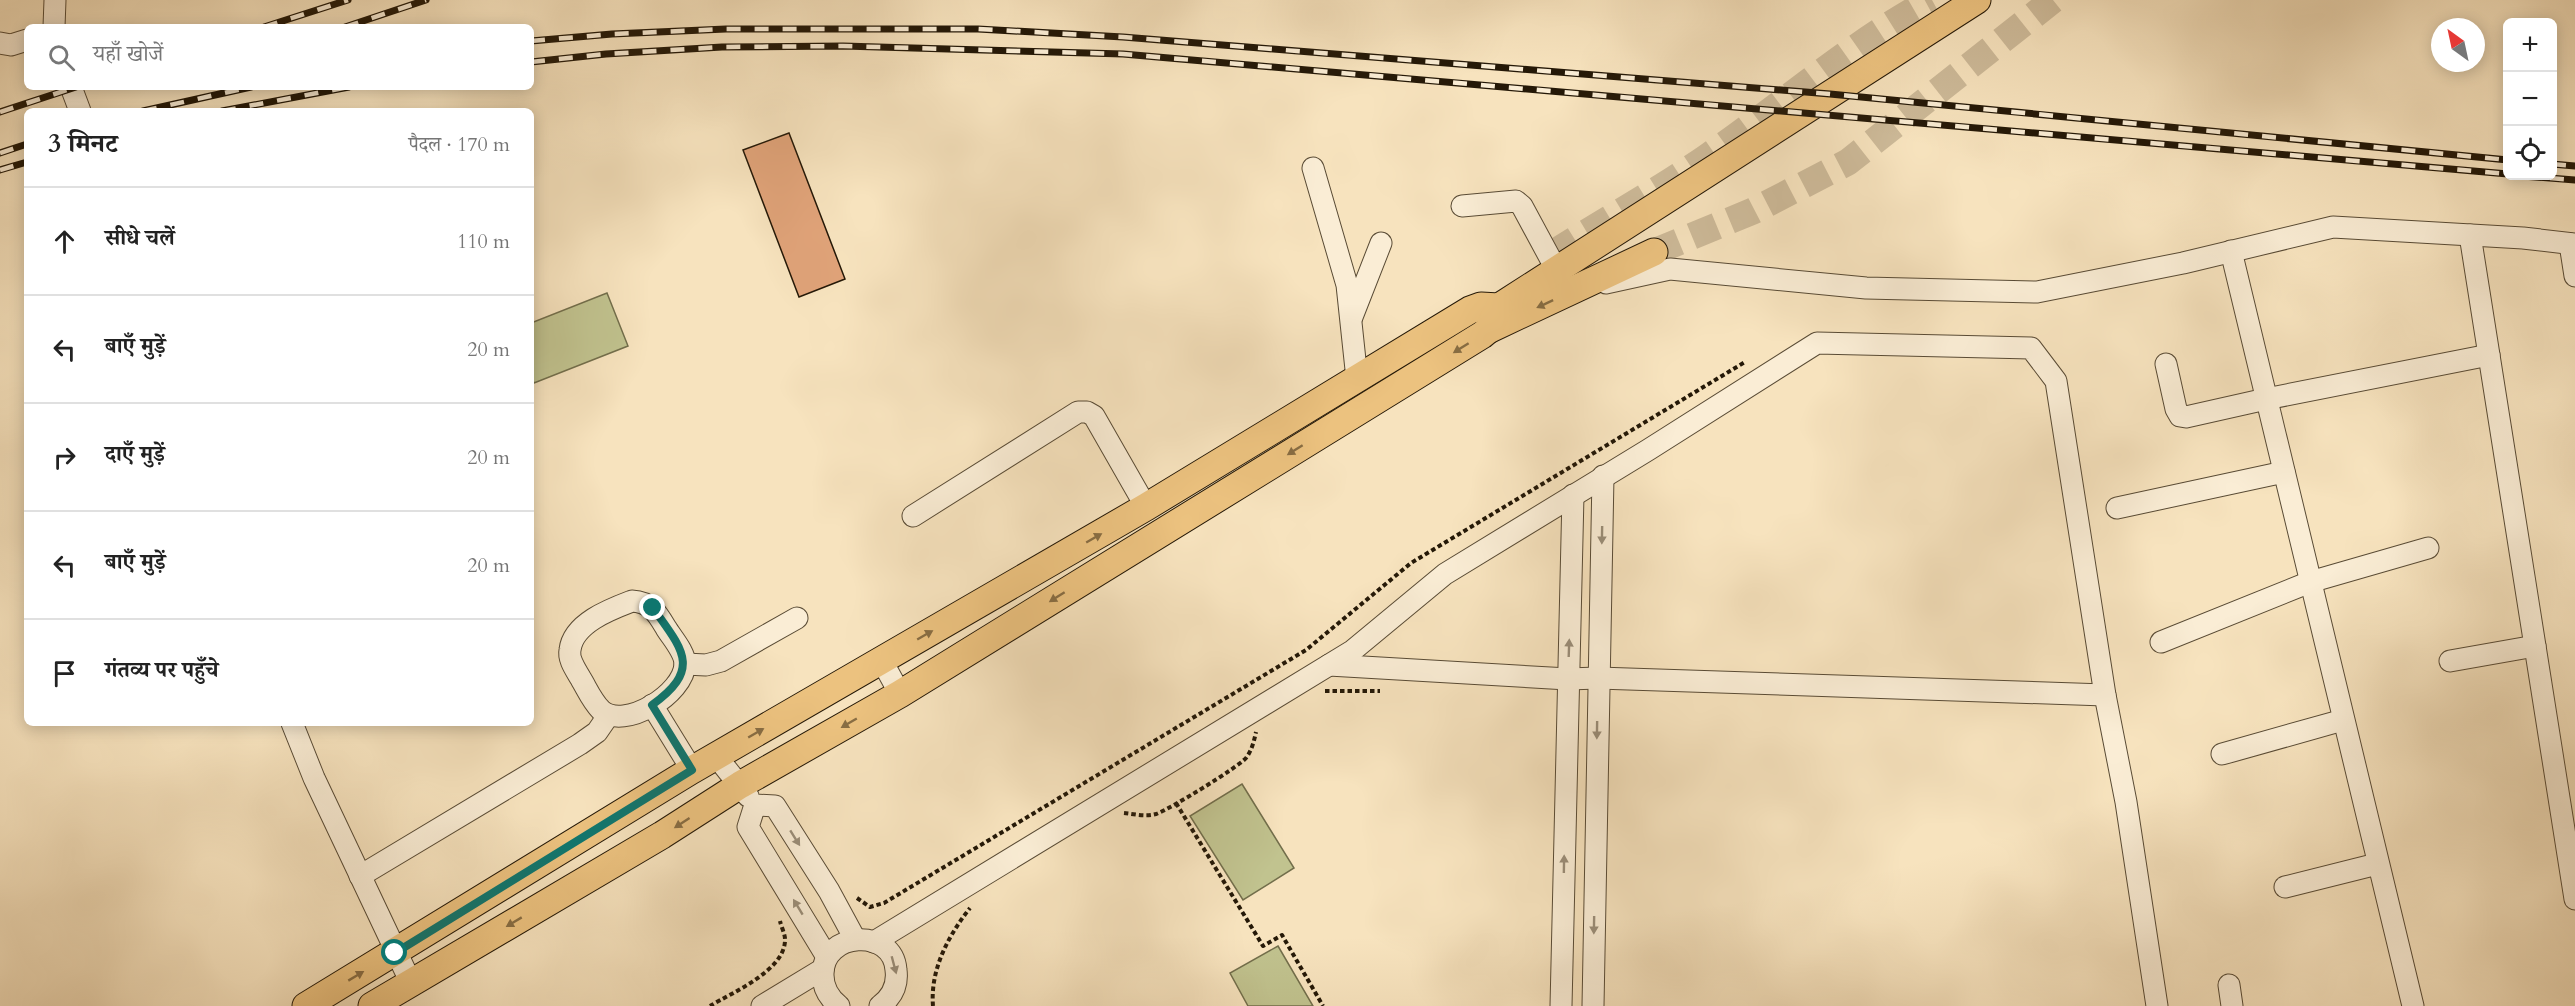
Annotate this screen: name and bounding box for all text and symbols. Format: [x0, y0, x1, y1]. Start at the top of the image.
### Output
north arrow [2431, 18, 2485, 72]
map controls [2503, 18, 2557, 180]
button: + [2503, 18, 2557, 72]
search box [24, 24, 534, 90]
text: यहाँ खोजें [93, 39, 163, 69]
icon: search [45, 41, 78, 74]
button: − [2503, 72, 2557, 126]
text: 3 मिनट [48, 126, 118, 161]
button: locate [2503, 126, 2557, 180]
text: पैदल · 170 m [408, 131, 510, 158]
text: सीधे चलें [105, 223, 175, 253]
icon: ahead [48, 225, 81, 258]
text: 110 m [457, 228, 510, 255]
one-way arrow [1536, 299, 1553, 308]
text: बाएँ मुड़ें [105, 331, 165, 361]
icon: left [48, 333, 81, 366]
text: 20 m [467, 336, 510, 363]
one-way arrow [1453, 343, 1469, 354]
text: दाएँ मुड़ें [105, 439, 165, 469]
icon: right [48, 441, 81, 474]
text: 20 m [467, 444, 510, 471]
one-way arrow [1287, 445, 1303, 456]
one-way arrow [1597, 525, 1606, 544]
one-way arrow [1086, 532, 1102, 543]
text: बाएँ मुड़ें [105, 547, 165, 577]
icon: left [48, 549, 81, 582]
text: 20 m [467, 552, 510, 579]
one-way arrow [1049, 591, 1065, 602]
route end [639, 594, 665, 620]
one-way arrow [917, 630, 933, 641]
one-way arrow [1564, 638, 1573, 657]
text: गंतव्य पर पहुँचे [105, 655, 219, 685]
icon: arrive [48, 657, 81, 690]
one-way arrow [840, 718, 857, 728]
one-way arrow [1593, 720, 1602, 739]
one-way arrow [748, 728, 765, 738]
one-way arrow [674, 817, 690, 828]
one-way arrow [790, 830, 801, 846]
one-way arrow [1559, 854, 1568, 873]
one-way arrow [792, 899, 803, 915]
one-way arrow [1589, 915, 1599, 934]
one-way arrow [506, 917, 522, 928]
route start [381, 939, 407, 965]
one-way arrow [889, 956, 899, 974]
one-way arrow [348, 971, 365, 981]

